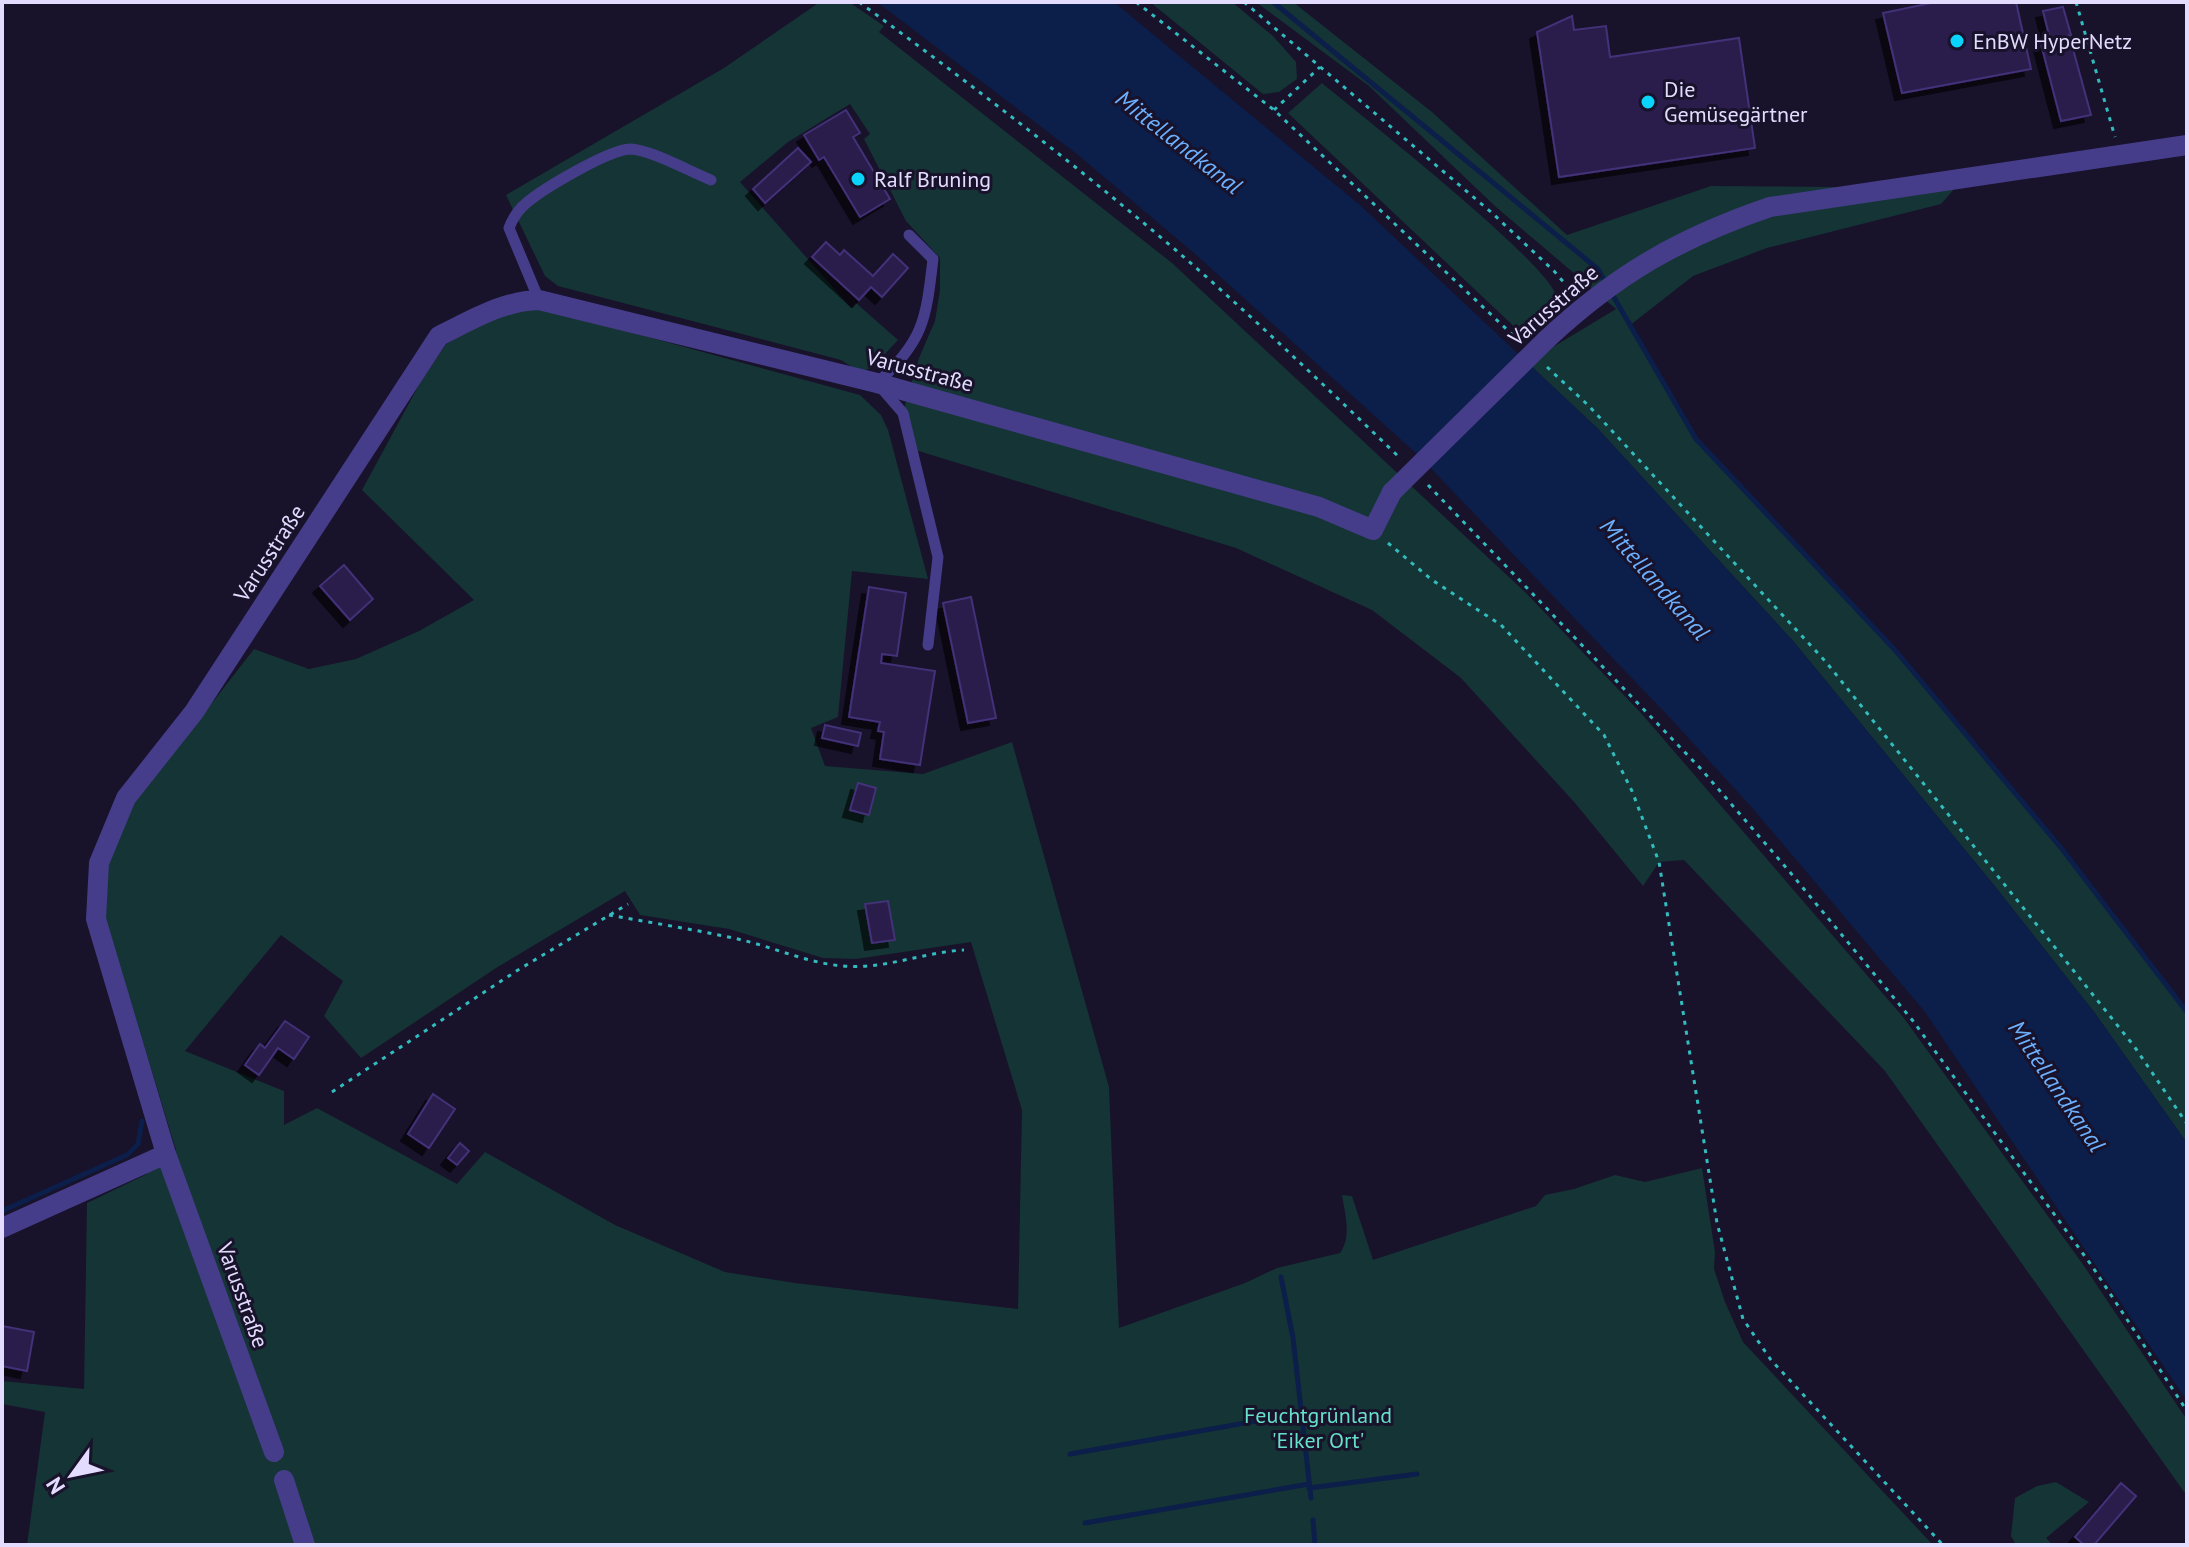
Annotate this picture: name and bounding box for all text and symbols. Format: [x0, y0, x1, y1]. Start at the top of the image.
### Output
place label: EnBW HyperNetz [1973, 27, 2132, 55]
marker: EnBW HyperNetz [1948, 32, 1966, 50]
place label: Die Gemüsegärtner [1664, 75, 1808, 128]
water label: Mittellandkanal [1109, 83, 1249, 201]
marker: Die Gemüsegärtner [1639, 93, 1657, 111]
place label: Ralf Bruning [874, 165, 991, 193]
marker: Ralf Bruning [849, 170, 867, 188]
street label: Varusstraße [1501, 258, 1604, 352]
street label: Varusstraße [862, 342, 977, 398]
street label: Varusstraße [227, 499, 311, 608]
water label: Mittellandkanal [1593, 511, 1717, 647]
water label: Mittellandkanal [2002, 1014, 2113, 1158]
street label: Varusstraße [211, 1237, 275, 1352]
park label: Feuchtgrünland 'Eiker Ort' [1244, 1401, 1392, 1454]
north arrow [32, 1435, 112, 1515]
text: N [40, 1472, 71, 1500]

